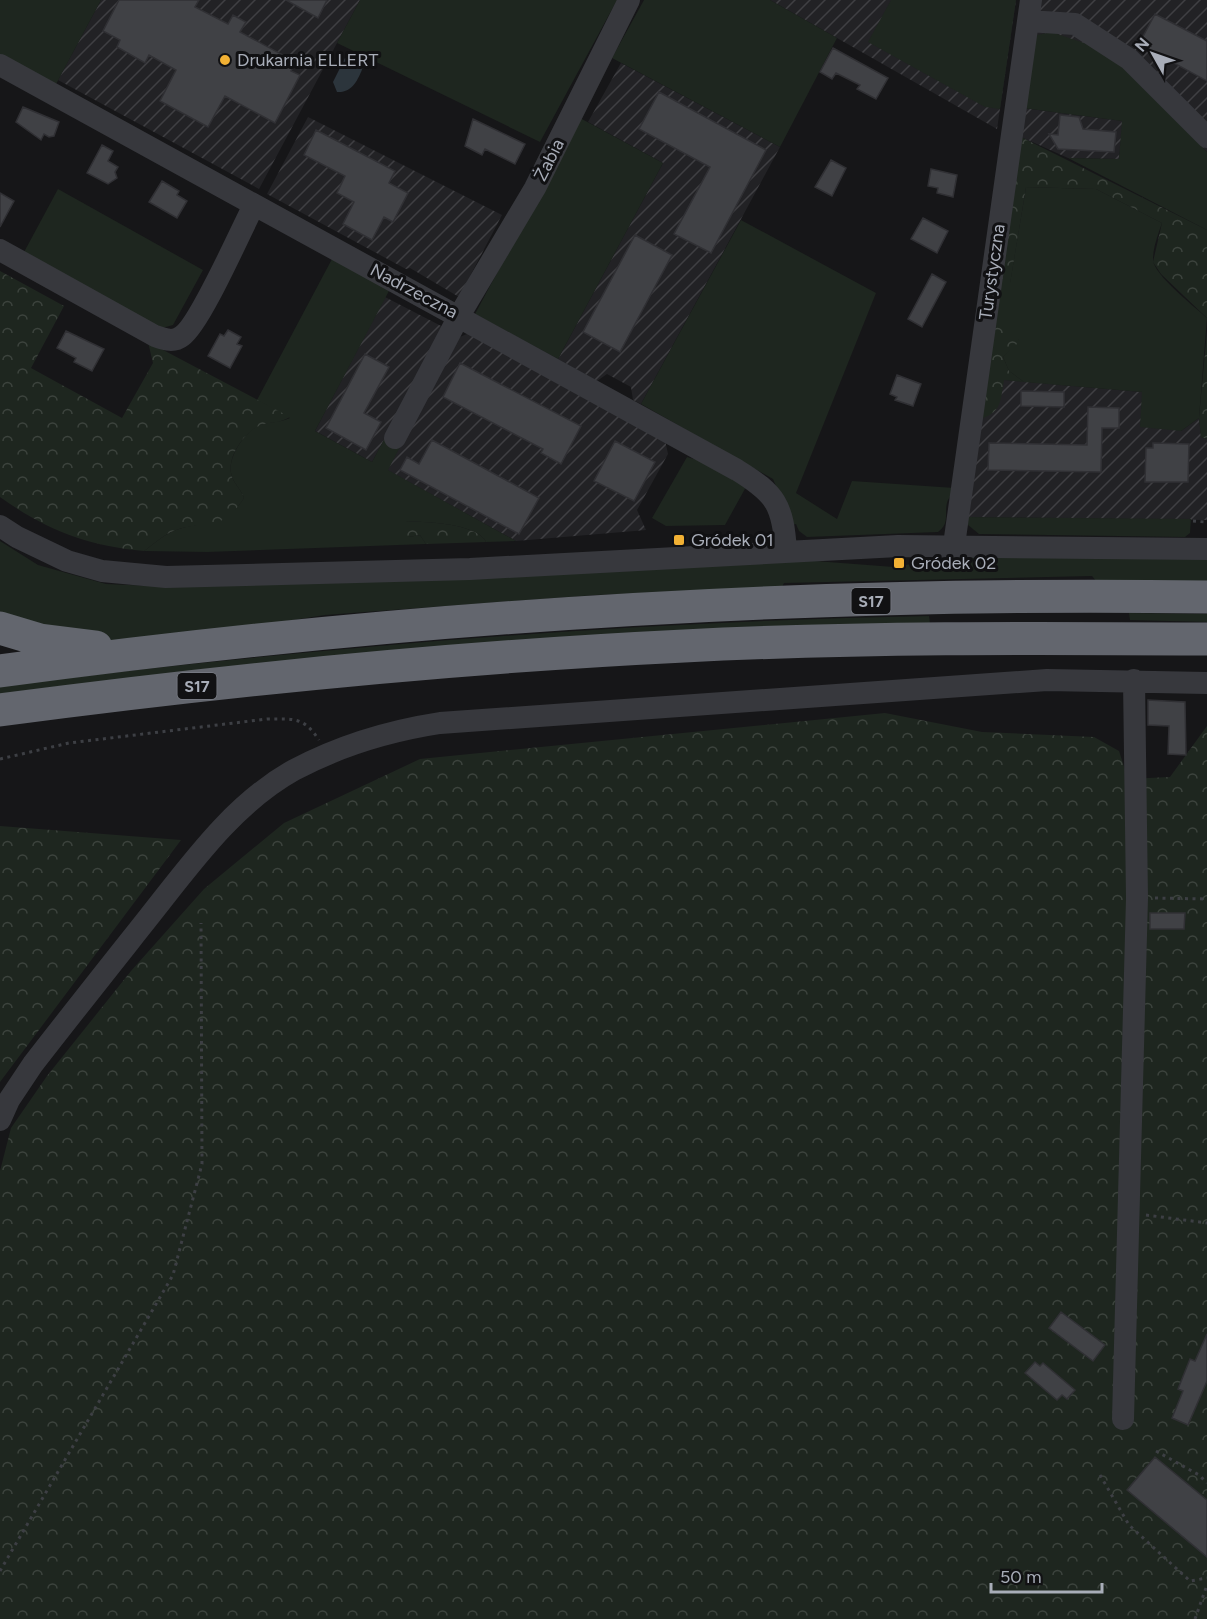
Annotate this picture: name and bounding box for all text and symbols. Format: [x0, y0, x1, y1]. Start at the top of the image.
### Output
north arrow [1123, 24, 1183, 84]
text: N [1131, 34, 1153, 56]
place label: Drukarnia ELLERT [237, 49, 378, 71]
marker: Drukarnia ELLERT [218, 53, 232, 67]
street label: Żabia [529, 135, 569, 185]
street label: Turystyczna [974, 222, 1010, 322]
street label: Nadrzeczna [366, 259, 462, 323]
place label: Gródek 01 [691, 529, 774, 551]
marker: Gródek 01 [672, 533, 686, 547]
place label: Gródek 02 [911, 552, 996, 574]
marker: Gródek 02 [892, 556, 906, 570]
road number: S17 [852, 588, 890, 614]
road number: S17 [178, 673, 216, 699]
scale bar [991, 1556, 1102, 1594]
text: 50 m [1000, 1566, 1042, 1588]

